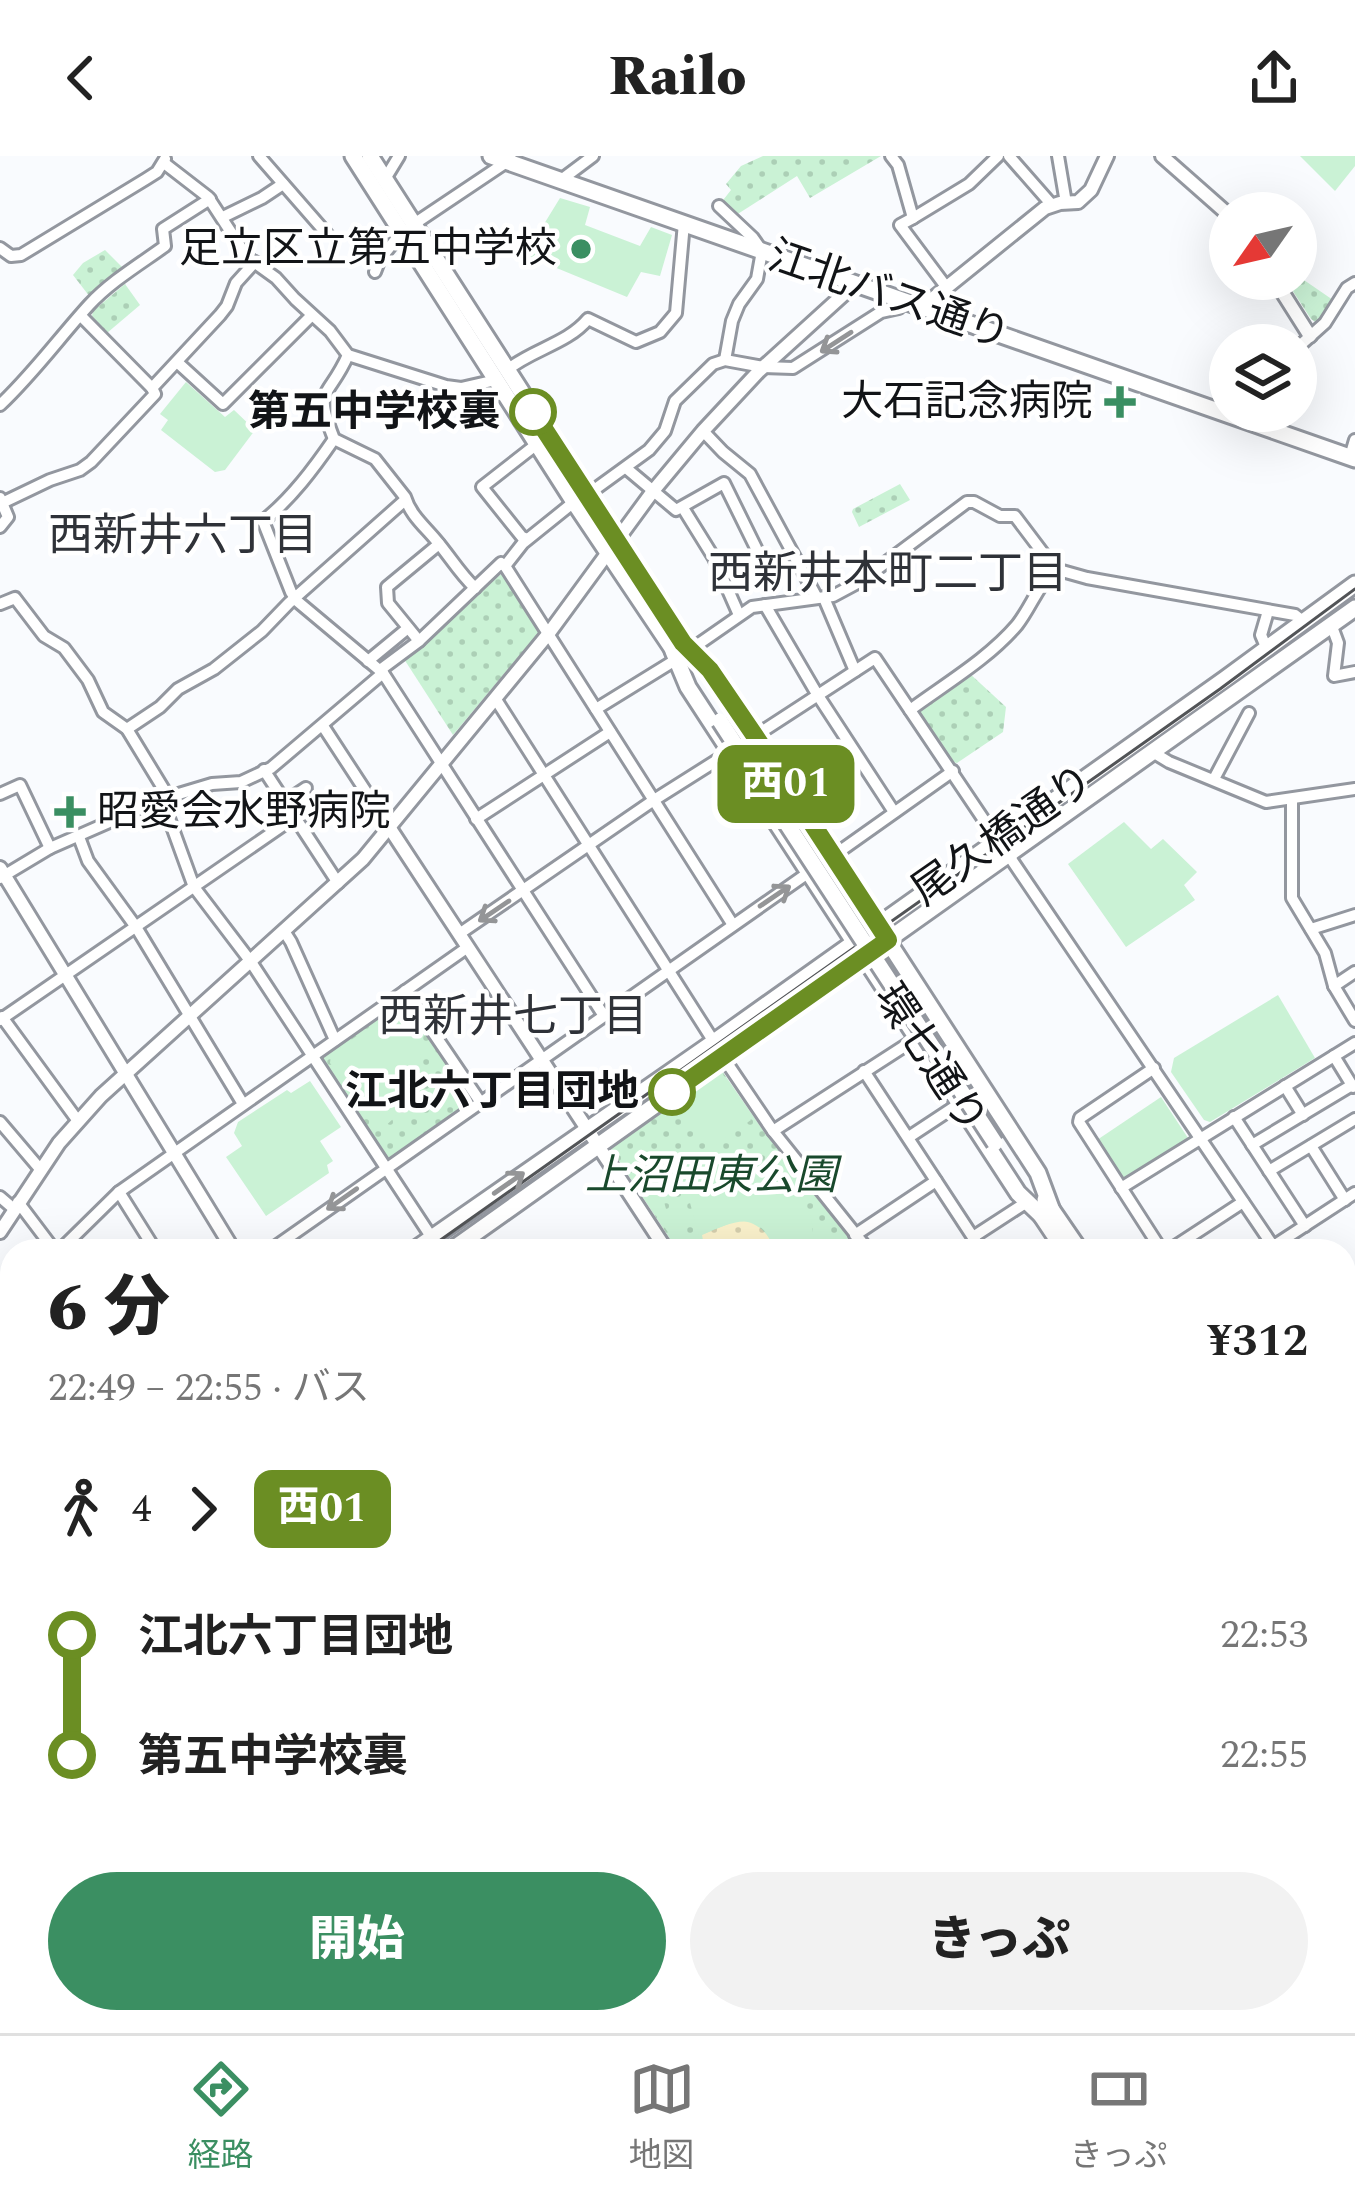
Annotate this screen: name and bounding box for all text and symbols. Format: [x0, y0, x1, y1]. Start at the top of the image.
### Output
text: Railo [609, 37, 746, 119]
icon: back [48, 45, 114, 111]
icon: share [1241, 45, 1307, 111]
north arrow [1209, 192, 1317, 300]
map controls [1209, 192, 1317, 432]
place label: 足立区立第五中学校 [179, 218, 557, 281]
street label: 江北バス通り [760, 225, 1018, 367]
marker: 足立区立第五中学校 [568, 236, 594, 262]
button: layers [1209, 324, 1317, 432]
one-way arrow [820, 330, 854, 355]
place label: 大石記念病院 [841, 371, 1093, 434]
place label: 第五中学校裏 [248, 381, 500, 444]
marker: 大石記念病院 [1104, 386, 1136, 418]
marker: 第五中学校裏 [511, 390, 555, 434]
district label: 西新井六丁目 [48, 502, 318, 571]
district label: 西新井本町二丁目 [708, 540, 1068, 609]
line badge: 西01 [717, 745, 855, 823]
street label: 尾久橋通り [899, 750, 1107, 922]
text: 西01 [741, 752, 831, 815]
place label: 昭愛会水野病院 [97, 781, 391, 844]
marker: 昭愛会水野病院 [54, 796, 86, 828]
one-way arrow [757, 884, 791, 909]
one-way arrow [477, 898, 511, 923]
street label: 環七通り [858, 971, 1002, 1147]
district label: 西新井七丁目 [378, 983, 648, 1052]
place label: 江北六丁目団地 [345, 1061, 639, 1124]
marker: 江北六丁目団地 [650, 1070, 694, 1114]
park label: 上沼田東公園 [585, 1145, 842, 1208]
one-way arrow [491, 1171, 525, 1196]
one-way arrow [326, 1186, 360, 1211]
text: 6 分 [48, 1259, 170, 1360]
text: ¥312 [1207, 1307, 1308, 1376]
text: 22:49 – 22:55 · バス [48, 1359, 370, 1418]
icon: walk [48, 1476, 114, 1542]
icon: forward [170, 1476, 236, 1542]
text: 西01 [278, 1477, 367, 1540]
text: 4 [132, 1480, 152, 1539]
text: 江北六丁目団地 [138, 1603, 453, 1672]
text: 22:53 [1220, 1606, 1308, 1665]
text: 第五中学校裏 [138, 1723, 408, 1792]
text: 22:55 [1220, 1726, 1308, 1785]
button: 開始 [48, 1872, 666, 2010]
button: きっぷ [690, 1872, 1308, 2010]
tab: 経路 [188, 2056, 254, 2181]
tab: 地図 [629, 2056, 695, 2181]
tab: きっぷ [1070, 2056, 1167, 2181]

